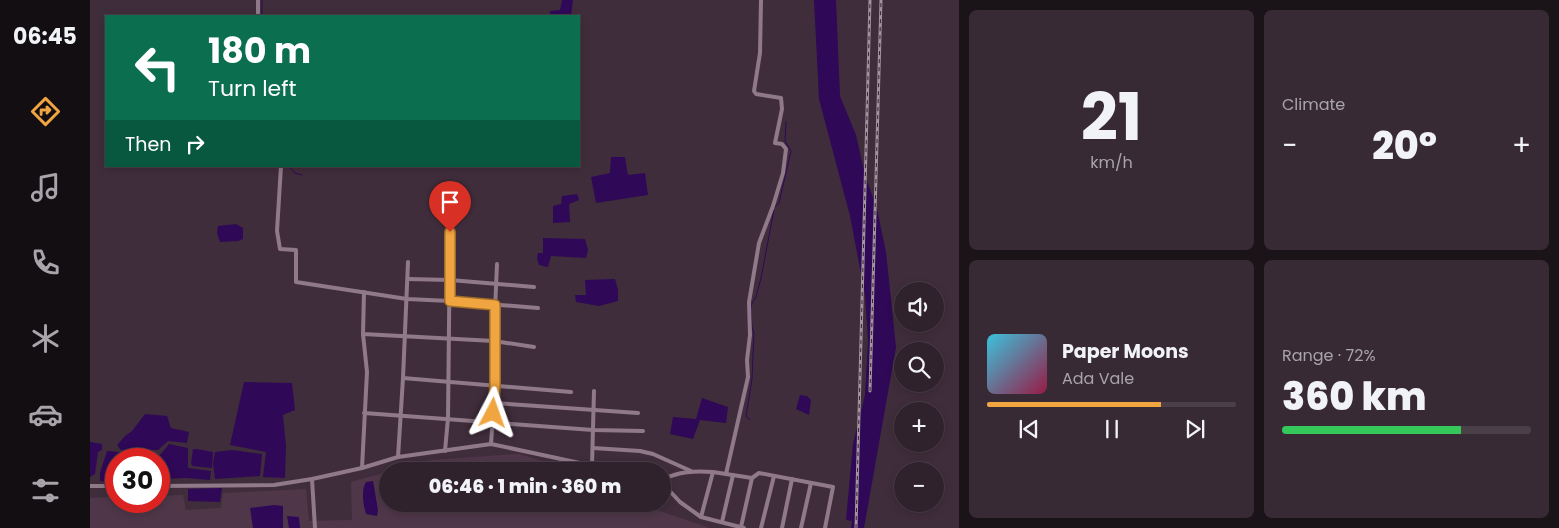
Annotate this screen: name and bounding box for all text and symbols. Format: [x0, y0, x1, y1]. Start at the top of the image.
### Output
text: 06:45 [13, 21, 77, 52]
text: 180 m [208, 26, 311, 75]
icon: left [125, 35, 190, 100]
text: 21 [1081, 72, 1142, 163]
text: Turn left [208, 73, 296, 104]
text: Climate [1282, 93, 1345, 116]
icon: directions [28, 94, 63, 129]
text: 20° [1372, 119, 1437, 172]
text: − [1282, 126, 1297, 165]
text: + [1512, 126, 1531, 165]
icon: right [181, 130, 209, 158]
text: Then [125, 131, 171, 158]
text: km/h [1090, 151, 1133, 174]
icon: music [28, 170, 63, 205]
pin [429, 181, 471, 232]
icon: arrive [436, 188, 464, 216]
icon: phone [28, 245, 63, 280]
map controls [894, 282, 944, 512]
button: sound [894, 282, 944, 332]
icon: climate [28, 321, 63, 356]
text: Paper Moons [1062, 338, 1189, 365]
button: search [894, 342, 944, 392]
text: Range · 72% [1282, 344, 1376, 367]
text: Ada Vale [1062, 367, 1134, 390]
text: 360 km [1282, 370, 1427, 423]
position arrow [466, 386, 518, 438]
icon: car [28, 397, 63, 432]
button: + [894, 402, 944, 452]
icon: previous [1015, 415, 1043, 443]
icon: pause [1098, 415, 1126, 443]
icon: next [1181, 415, 1209, 443]
speed limit sign: 30 [105, 448, 170, 513]
button: − [894, 462, 944, 512]
icon: filters [28, 473, 63, 508]
text: 06:46 · 1 min · 360 m [429, 473, 621, 500]

